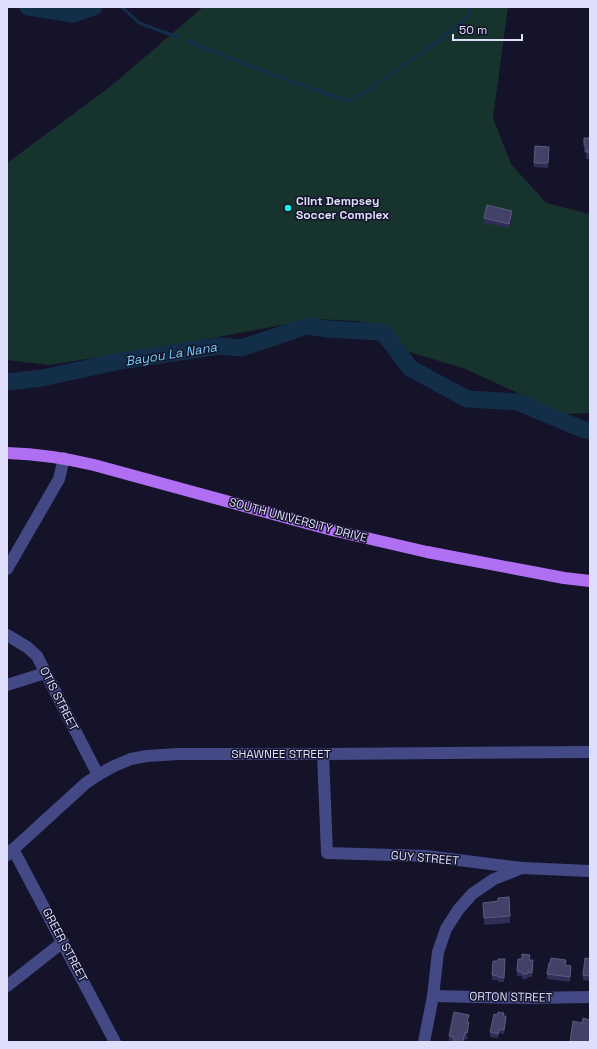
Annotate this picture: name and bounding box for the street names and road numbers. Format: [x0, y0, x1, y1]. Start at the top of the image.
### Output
street label: SOUTH UNIVERSITY DRIVE [227, 494, 369, 546]
street label: OTIS STREET [36, 664, 82, 734]
street label: SHAWNEE STREET [231, 746, 331, 762]
street label: GUY STREET [390, 847, 460, 869]
street label: GREER STREET [39, 905, 91, 985]
street label: ORTON STREET [469, 988, 553, 1006]

